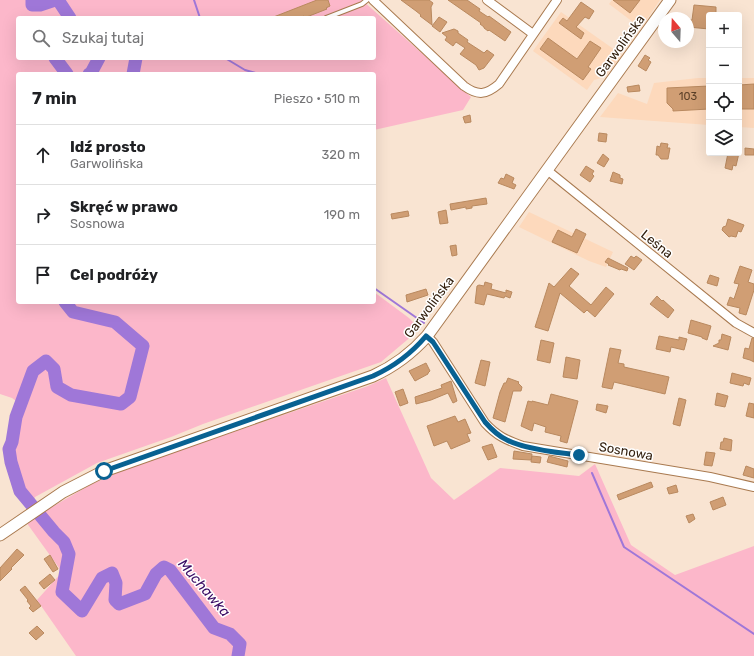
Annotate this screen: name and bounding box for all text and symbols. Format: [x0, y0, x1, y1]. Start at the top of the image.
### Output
street label: Garwolińska [592, 12, 648, 80]
north arrow [658, 12, 694, 48]
map controls [706, 12, 742, 156]
button: + [706, 12, 742, 48]
search box [16, 16, 376, 60]
icon: search [30, 27, 52, 49]
text: Szukaj tutaj [62, 29, 144, 47]
button: − [706, 48, 742, 84]
button: locate [706, 84, 742, 120]
text: 7 min [32, 88, 77, 108]
house number: 103 [679, 90, 698, 103]
text: Pieszo · 510 m [274, 91, 360, 106]
button: layers [706, 120, 742, 156]
text: Idź prosto [70, 138, 146, 156]
icon: ahead [32, 144, 54, 166]
text: 320 m [322, 147, 360, 162]
text: Garwolińska [70, 156, 143, 171]
text: Skręć w prawo [70, 198, 178, 216]
icon: right [32, 204, 54, 226]
text: 190 m [324, 207, 360, 222]
text: Sosnowa [70, 216, 125, 231]
street label: Leśna [638, 227, 676, 261]
icon: arrive [32, 264, 54, 286]
text: Cel podróży [70, 266, 158, 284]
street label: Garwolińska [401, 273, 457, 341]
street label: Sosnowa [598, 439, 654, 463]
route end [570, 446, 588, 464]
route start [95, 462, 113, 480]
water label: Muchawka [174, 556, 234, 620]

